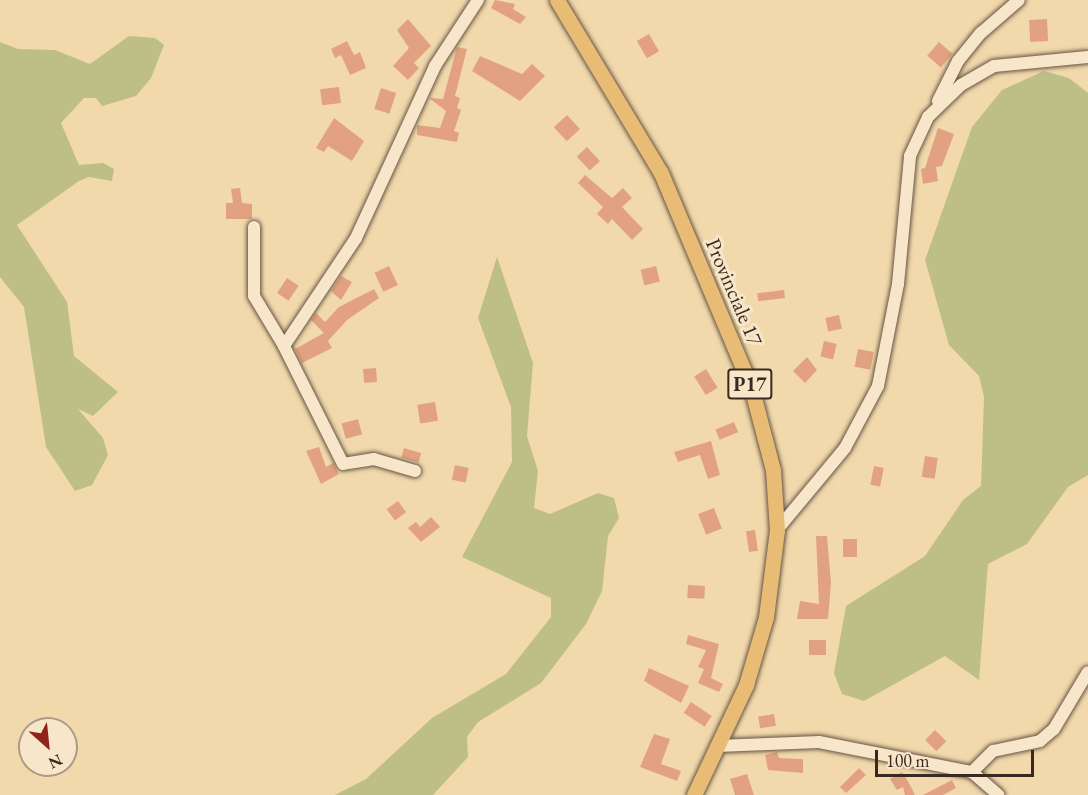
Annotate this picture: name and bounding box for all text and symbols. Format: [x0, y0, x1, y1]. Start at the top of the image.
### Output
street label: Provinciale 17 [700, 235, 768, 349]
road number: P17 [726, 367, 774, 401]
north arrow [18, 717, 78, 777]
scale bar [878, 738, 1037, 776]
text: N [45, 749, 66, 774]
text: 100 m [886, 749, 930, 772]

